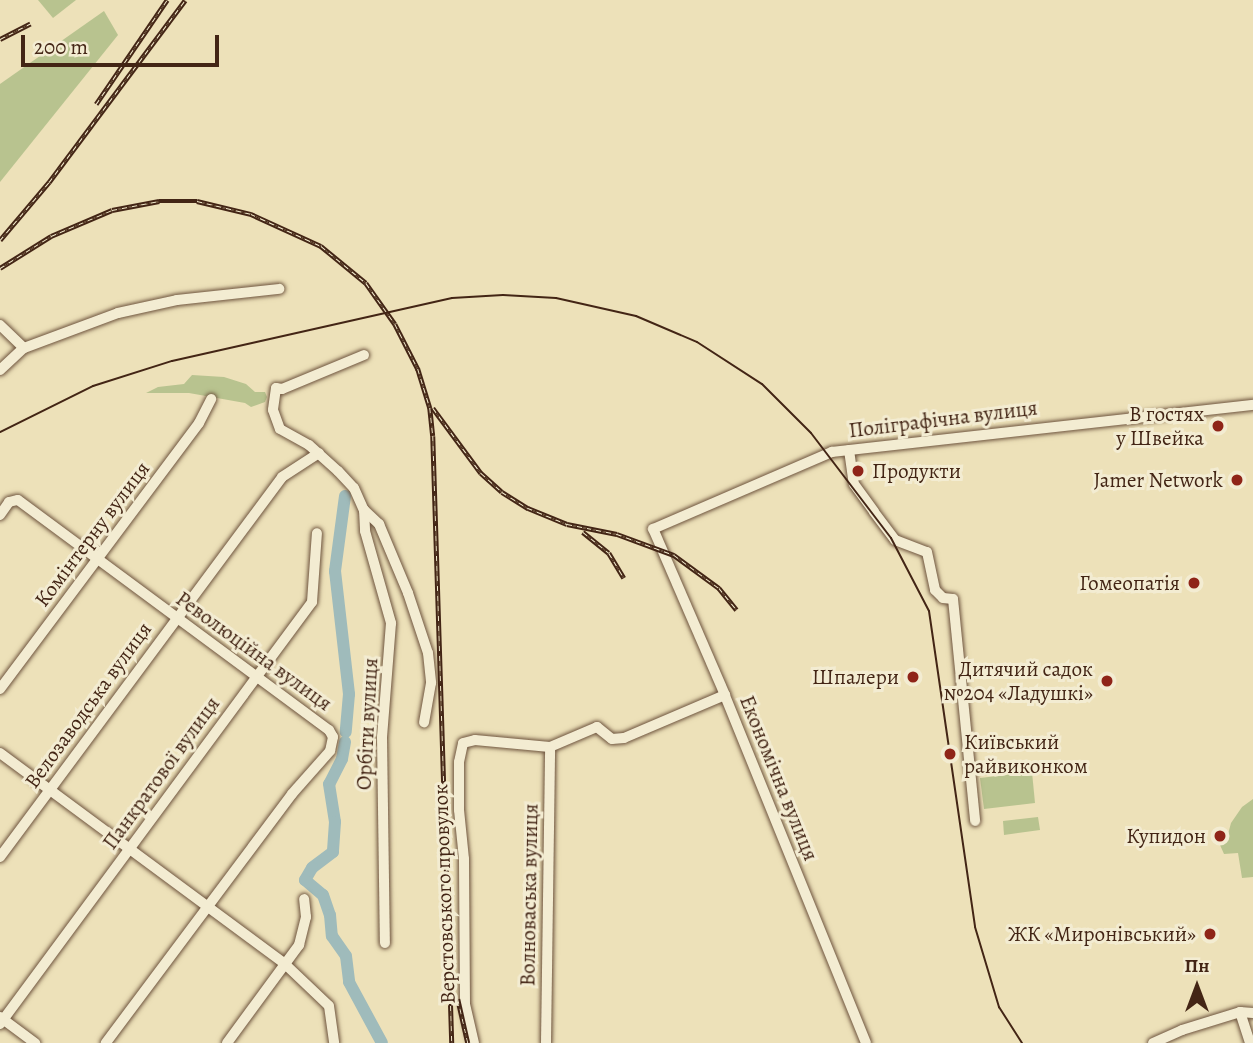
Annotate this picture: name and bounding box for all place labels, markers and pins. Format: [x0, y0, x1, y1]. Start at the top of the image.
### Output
place label: В гостях у Швейка [1116, 401, 1204, 451]
marker: В гостях у Швейка [1210, 418, 1226, 434]
place label: Продукти [872, 458, 961, 484]
marker: Продукти [850, 463, 866, 479]
place label: Jamer Network [1093, 467, 1223, 493]
marker: Jamer Network [1229, 472, 1245, 488]
place label: Гомеопатія [1079, 570, 1180, 596]
marker: Гомеопатія [1186, 575, 1202, 591]
place label: Дитячий садок №204 «Ладушкі» [943, 656, 1093, 706]
place label: Шпалери [812, 664, 899, 690]
marker: Шпалери [905, 669, 921, 685]
marker: Дитячий садок №204 «Ладушкі» [1099, 673, 1115, 689]
place label: Київський райвиконком [964, 729, 1088, 779]
marker: Київський райвиконком [942, 746, 958, 762]
place label: Купидон [1126, 823, 1206, 849]
marker: Купидон [1212, 828, 1228, 844]
place label: ЖК «Миронівський» [1008, 921, 1196, 947]
marker: ЖК «Миронівський» [1202, 926, 1218, 942]

